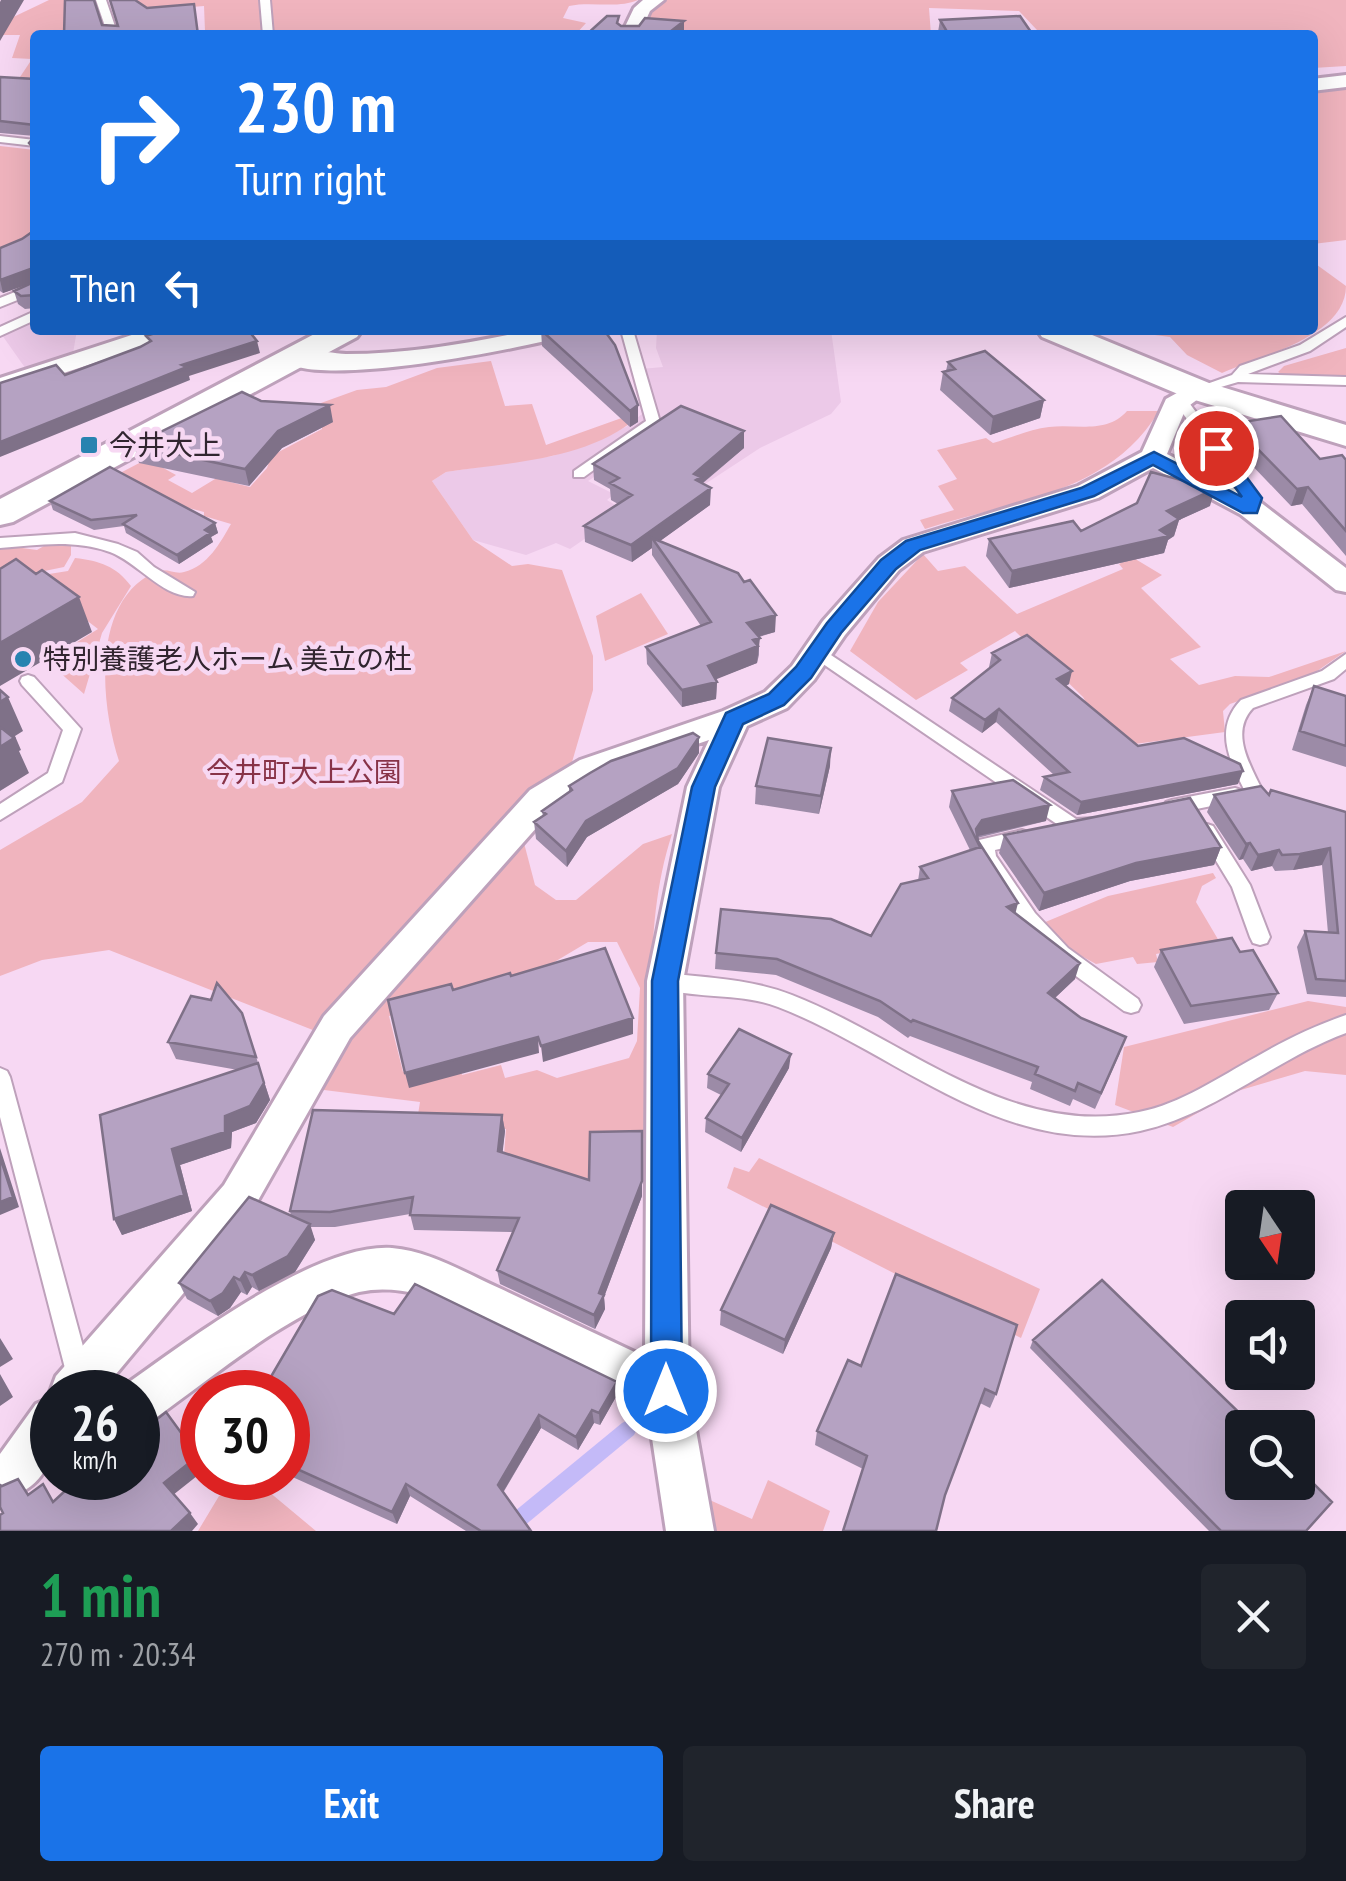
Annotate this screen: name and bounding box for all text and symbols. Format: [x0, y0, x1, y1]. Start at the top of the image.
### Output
text: 230 m [235, 61, 396, 151]
icon: right [70, 70, 200, 200]
text: Turn right [235, 149, 386, 207]
icon: left [156, 260, 211, 315]
text: Then [70, 263, 136, 312]
pin [1174, 406, 1259, 491]
icon: arrive [1189, 421, 1244, 476]
place label: 今井大上 [109, 426, 221, 463]
marker: 今井大上 [78, 434, 100, 456]
place label: 特別養護老人ホーム 美立の杜 [43, 640, 412, 677]
marker: 特別養護老人ホーム 美立の杜 [12, 648, 34, 670]
park label: 今井町大上公園 [206, 753, 402, 790]
north arrow [1225, 1190, 1315, 1280]
map controls [1225, 1190, 1315, 1500]
button: sound [1225, 1300, 1315, 1390]
position arrow [614, 1339, 718, 1443]
speed limit sign: 30 [180, 1370, 310, 1500]
text: 26 [71, 1390, 119, 1455]
button: search [1225, 1410, 1315, 1500]
text: km/h [73, 1444, 117, 1476]
text: 1 min [40, 1556, 161, 1634]
button: close [1201, 1564, 1306, 1669]
text: 270 m · 20:34 [40, 1633, 195, 1675]
button: Exit [40, 1746, 663, 1861]
button: Share [683, 1746, 1306, 1861]

